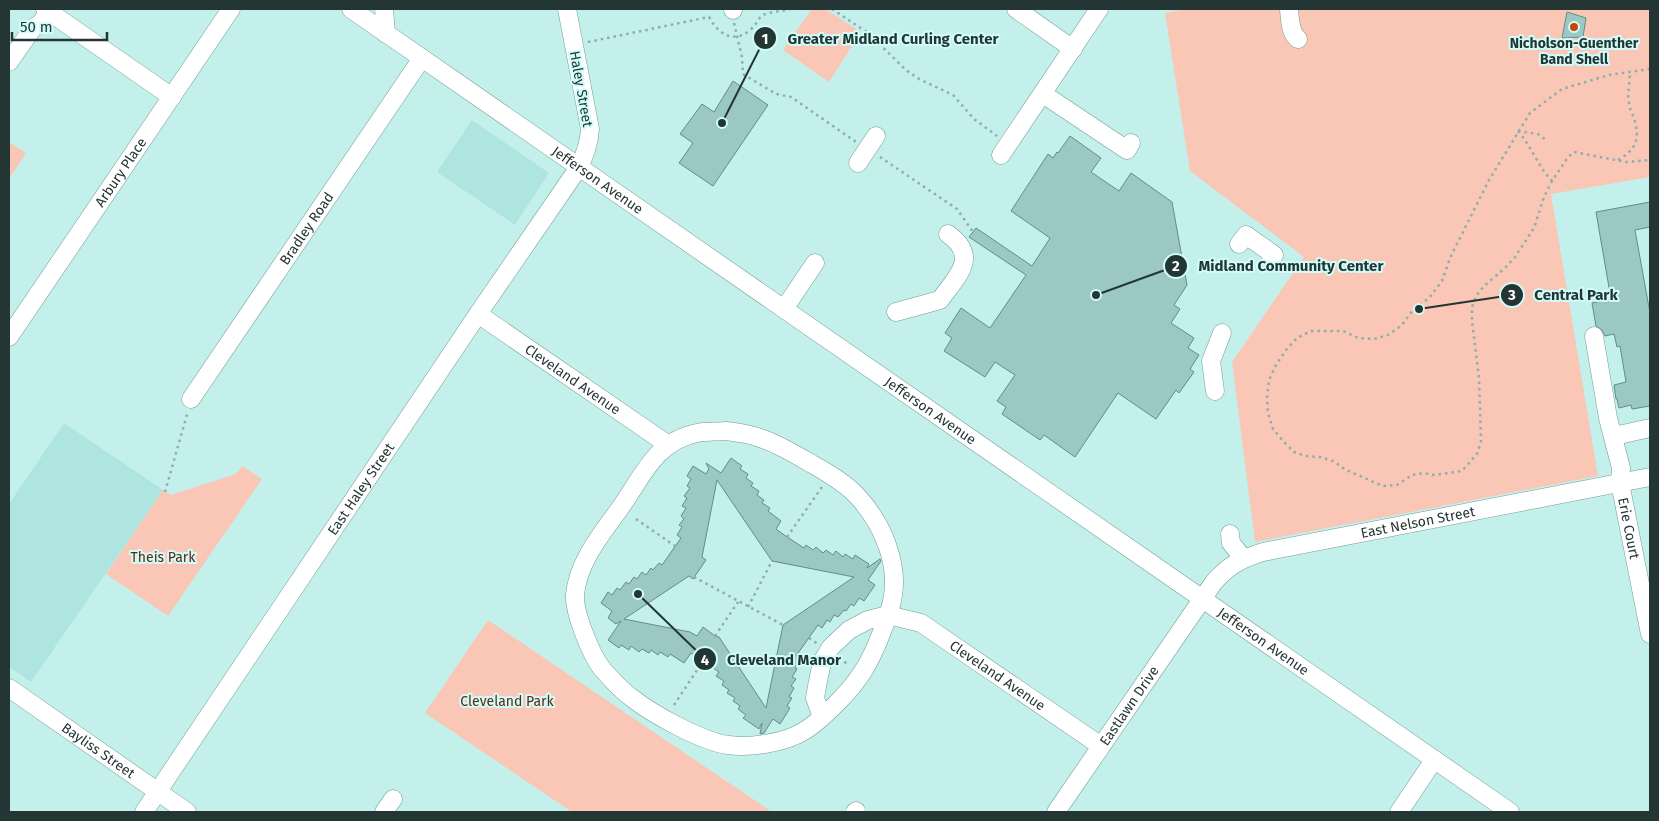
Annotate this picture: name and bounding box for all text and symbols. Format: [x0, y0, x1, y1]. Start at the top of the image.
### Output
scale bar [12, 10, 108, 42]
text: 50 m [20, 18, 53, 36]
marker: Nicholson-Guenther Band Shell [1568, 21, 1580, 33]
callout: Greater Midland Curling Center [752, 23, 1008, 53]
text: 1 [762, 30, 768, 48]
text: Greater Midland Curling Center [787, 30, 999, 48]
place label: Nicholson-Guenther Band Shell [1510, 35, 1639, 68]
street label: Haley Street [566, 50, 596, 129]
street label: Arbury Place [91, 134, 150, 210]
street label: Jefferson Avenue [549, 142, 647, 217]
street label: Bradley Road [276, 189, 337, 268]
callout: Midland Community Center [1163, 251, 1393, 281]
text: 2 [1172, 257, 1180, 275]
text: Midland Community Center [1199, 257, 1384, 275]
callout: Central Park [1499, 280, 1628, 310]
text: 3 [1507, 286, 1516, 304]
text: Central Park [1534, 286, 1618, 304]
street label: Cleveland Avenue [522, 340, 624, 418]
street label: Jefferson Avenue [882, 373, 979, 448]
street label: East Haley Street [324, 439, 398, 538]
street label: Erie Court [1615, 496, 1644, 561]
street label: East Nelson Street [1359, 502, 1477, 541]
park label: Theis Park [131, 549, 196, 566]
street label: Jefferson Avenue [1214, 604, 1312, 679]
street label: Cleveland Avenue [946, 637, 1049, 714]
callout: Cleveland Manor [692, 644, 851, 674]
text: 4 [701, 651, 710, 669]
text: Cleveland Manor [727, 651, 842, 669]
street label: Eastlawn Drive [1096, 663, 1162, 749]
park label: Cleveland Park [460, 693, 554, 710]
street label: Bayliss Street [58, 719, 139, 782]

